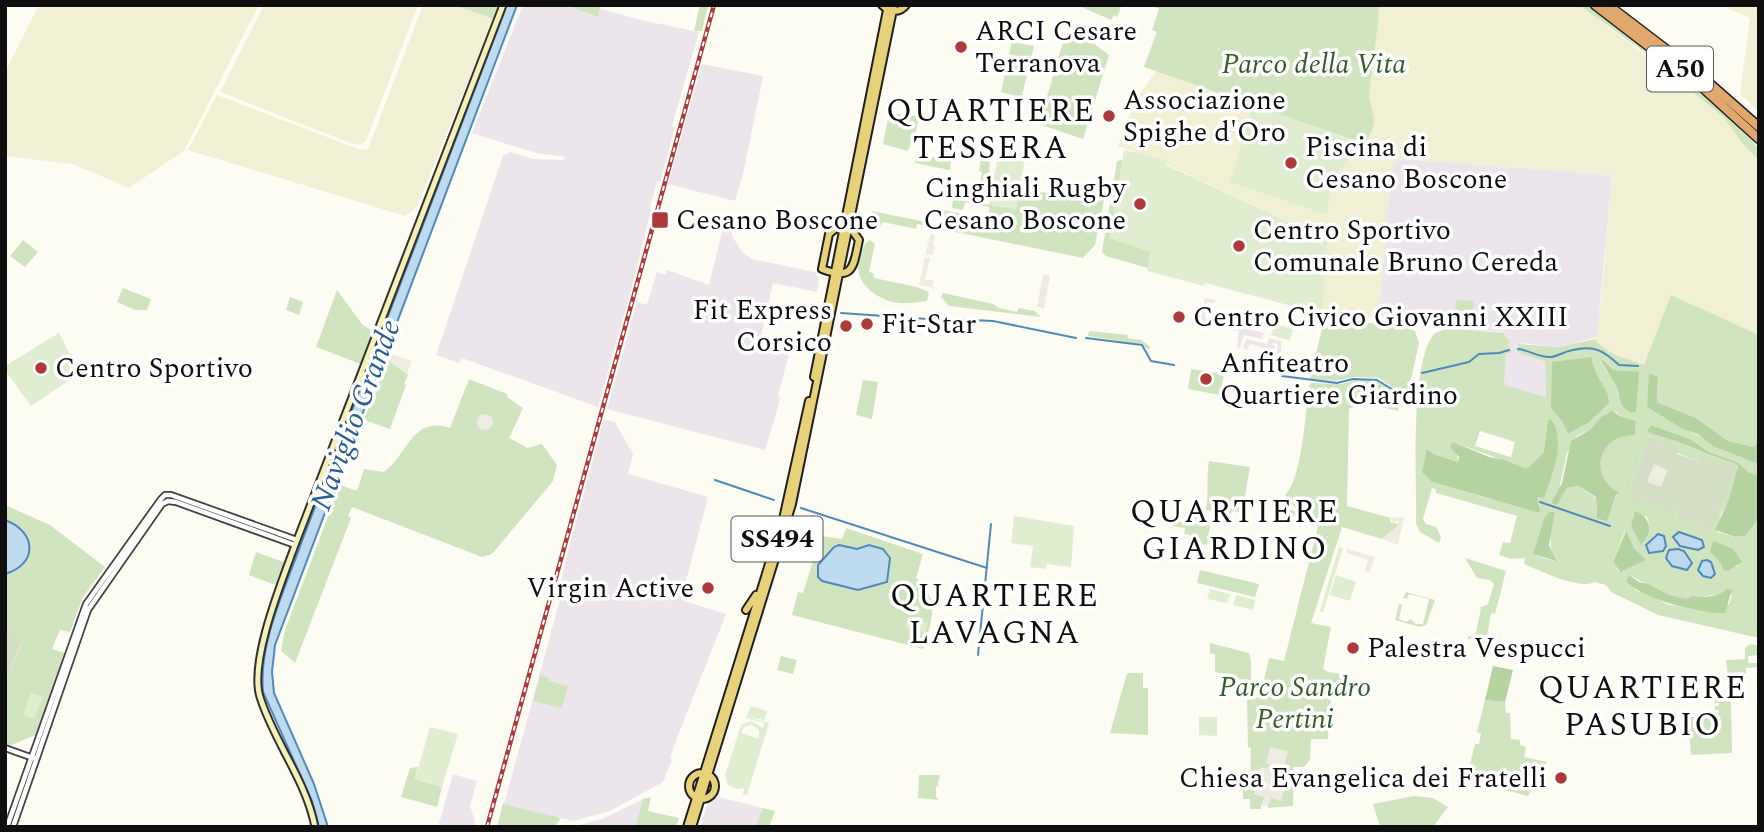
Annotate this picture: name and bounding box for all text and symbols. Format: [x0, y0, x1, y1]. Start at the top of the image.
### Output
place label: ARCI Cesare Terranova [975, 10, 1137, 85]
marker: ARCI Cesare Terranova [953, 39, 969, 55]
park label: Parco della Vita [1222, 43, 1406, 86]
road number: A50 [1647, 46, 1713, 92]
place label: Associazione Spighe d'Oro [1123, 79, 1286, 154]
district label: QUARTIERE TESSERA [886, 87, 1096, 173]
marker: Associazione Spighe d'Oro [1101, 108, 1117, 124]
place label: Piscina di Cesano Boscone [1305, 126, 1507, 201]
marker: Piscina di Cesano Boscone [1283, 155, 1299, 171]
place label: Cinghiali Rugby Cesano Boscone [924, 167, 1128, 242]
marker: Cinghiali Rugby Cesano Boscone [1132, 196, 1148, 212]
place label: Cesano Boscone [676, 199, 878, 242]
place label: Centro Sportivo Comunale Bruno Cereda [1253, 209, 1559, 284]
marker: Cesano Boscone [650, 210, 670, 230]
marker: Centro Sportivo Comunale Bruno Cereda [1231, 238, 1247, 254]
place label: Fit Express Corsico [693, 289, 832, 364]
place label: Centro Civico Giovanni XXIII [1193, 296, 1568, 339]
place label: Fit-Star [881, 303, 976, 346]
marker: Centro Civico Giovanni XXIII [1171, 309, 1187, 325]
water label: Naviglio Grande [298, 313, 414, 517]
marker: Fit-Star [859, 316, 875, 332]
marker: Fit Express Corsico [838, 318, 854, 334]
place label: Anfiteatro Quartiere Giardino [1220, 342, 1458, 417]
place label: Centro Sportivo [55, 347, 253, 390]
marker: Centro Sportivo [33, 360, 49, 376]
marker: Anfiteatro Quartiere Giardino [1198, 371, 1214, 387]
district label: QUARTIERE GIARDINO [1130, 488, 1340, 574]
road number: SS494 [732, 516, 822, 562]
place label: Virgin Active [527, 567, 694, 610]
district label: QUARTIERE LAVAGNA [890, 572, 1100, 658]
marker: Virgin Active [700, 580, 716, 596]
place label: Palestra Vespucci [1367, 627, 1586, 670]
marker: Palestra Vespucci [1345, 640, 1361, 656]
district label: QUARTIERE PASUBIO [1538, 664, 1748, 750]
park label: Parco Sandro Pertini [1219, 666, 1371, 741]
place label: Chiesa Evangelica dei Fratelli [1179, 757, 1547, 800]
marker: Chiesa Evangelica dei Fratelli [1553, 770, 1569, 786]

